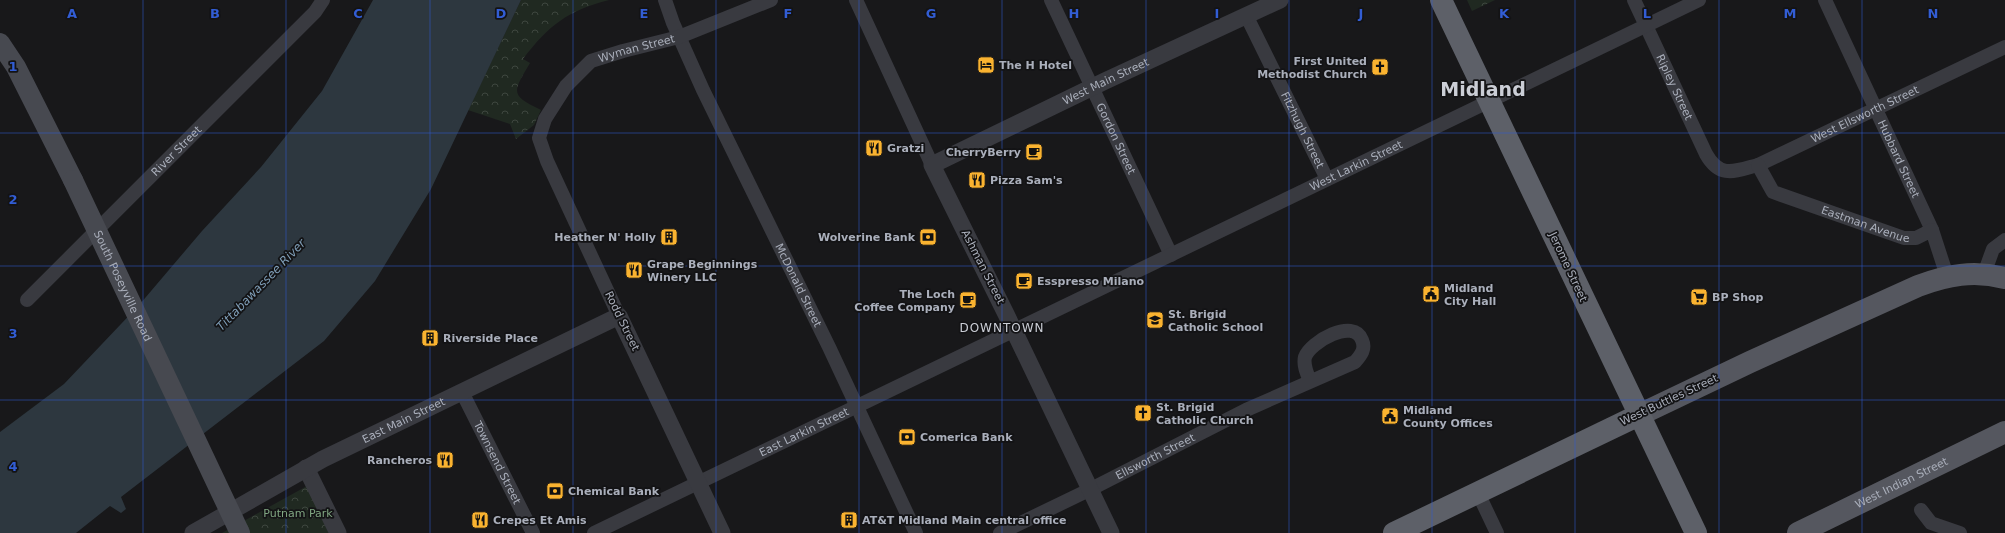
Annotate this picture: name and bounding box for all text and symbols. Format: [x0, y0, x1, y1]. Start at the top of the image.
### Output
text: A [67, 6, 77, 21]
text: B [210, 6, 220, 21]
text: C [353, 6, 363, 21]
text: D [496, 6, 507, 21]
text: E [640, 6, 648, 21]
text: F [784, 6, 792, 21]
text: G [926, 6, 936, 21]
text: H [1069, 6, 1079, 21]
text: I [1215, 6, 1219, 21]
text: J [1358, 6, 1363, 21]
text: K [1499, 6, 1510, 21]
text: L [1643, 6, 1651, 21]
text: M [1784, 6, 1796, 21]
text: N [1928, 6, 1938, 21]
street label: Wyman Street [597, 32, 677, 65]
street label: Ripley Street [1654, 52, 1696, 123]
hotel icon: The H Hotel [976, 55, 996, 75]
street label: West Main Street [1060, 55, 1151, 107]
place label: First United Methodist Church [1257, 55, 1367, 81]
church icon: First United Methodist Church [1370, 57, 1390, 77]
text: 1 [8, 59, 18, 74]
place label: The H Hotel [999, 59, 1072, 72]
district label: Midland [1440, 78, 1526, 100]
street label: West Ellsworth Street [1809, 82, 1921, 145]
street label: Fitzhugh Street [1278, 90, 1327, 171]
street label: Gordon Street [1094, 101, 1139, 177]
street label: Hubbard Street [1875, 118, 1923, 200]
street label: River Street [148, 123, 204, 179]
street label: West Larkin Street [1307, 137, 1405, 193]
restaurant icon: Gratzi [864, 138, 884, 158]
place label: Gratzi [887, 142, 924, 155]
cafe icon: CherryBerry [1024, 142, 1044, 162]
place label: CherryBerry [946, 146, 1021, 159]
restaurant icon: Pizza Sam's [967, 170, 987, 190]
place label: Pizza Sam's [990, 174, 1063, 187]
text: 2 [8, 192, 18, 207]
street label: Eastman Avenue [1820, 203, 1910, 245]
building icon: Heather N' Holly [659, 227, 679, 247]
bank icon: Wolverine Bank [918, 227, 938, 247]
street label: South Poseyville Road [91, 228, 155, 343]
street label: Ashman Street [959, 228, 1008, 307]
street label: Jerome Street [1546, 229, 1590, 305]
place label: Heather N' Holly [554, 231, 656, 244]
place label: Wolverine Bank [818, 231, 916, 244]
water label: Tittabawassee River [214, 236, 309, 334]
street label: McDonald Street [773, 241, 825, 330]
place label: Grape Beginnings Winery LLC [647, 258, 758, 284]
restaurant icon: Grape Beginnings Winery LLC [624, 260, 644, 280]
cafe icon: Esspresso Milano [1014, 271, 1034, 291]
place label: Esspresso Milano [1037, 275, 1145, 288]
place label: Midland City Hall [1444, 282, 1496, 308]
public building icon: Midland City Hall [1421, 284, 1441, 304]
supermarket icon: BP Shop [1689, 287, 1709, 307]
place label: The Loch Coffee Company [854, 288, 955, 314]
street label: Rodd Street [602, 289, 642, 354]
cafe icon: The Loch Coffee Company [958, 290, 978, 310]
place label: BP Shop [1712, 291, 1764, 304]
place label: St. Brigid Catholic School [1168, 308, 1263, 334]
school or university icon: St. Brigid Catholic School [1145, 310, 1165, 330]
district label: DOWNTOWN [959, 321, 1045, 335]
text: 3 [8, 326, 18, 341]
building icon: Riverside Place [420, 328, 440, 348]
place label: Riverside Place [443, 332, 538, 345]
street label: West Buttles Street [1618, 371, 1720, 428]
street label: East Main Street [360, 394, 448, 446]
place label: St. Brigid Catholic Church [1156, 401, 1254, 427]
church icon: St. Brigid Catholic Church [1133, 403, 1153, 423]
street label: East Larkin Street [757, 404, 851, 459]
place label: Midland County Offices [1403, 404, 1493, 430]
public building icon: Midland County Offices [1380, 406, 1400, 426]
street label: Townsend Street [471, 418, 524, 507]
bank icon: Comerica Bank [897, 427, 917, 447]
street label: Ellsworth Street [1113, 430, 1198, 482]
place label: Comerica Bank [920, 431, 1013, 444]
restaurant icon: Rancheros [435, 450, 455, 470]
place label: Rancheros [367, 454, 432, 467]
street label: West Indian Street [1853, 454, 1950, 511]
text: 4 [8, 459, 18, 474]
bank icon: Chemical Bank [545, 481, 565, 501]
place label: Chemical Bank [568, 485, 660, 498]
park label: Putnam Park [263, 507, 333, 520]
restaurant icon: Crepes Et Amis [470, 510, 490, 530]
building icon: AT&T Midland Main central office [839, 510, 859, 530]
place label: Crepes Et Amis [493, 514, 587, 527]
place label: AT&T Midland Main central office [862, 514, 1067, 527]

